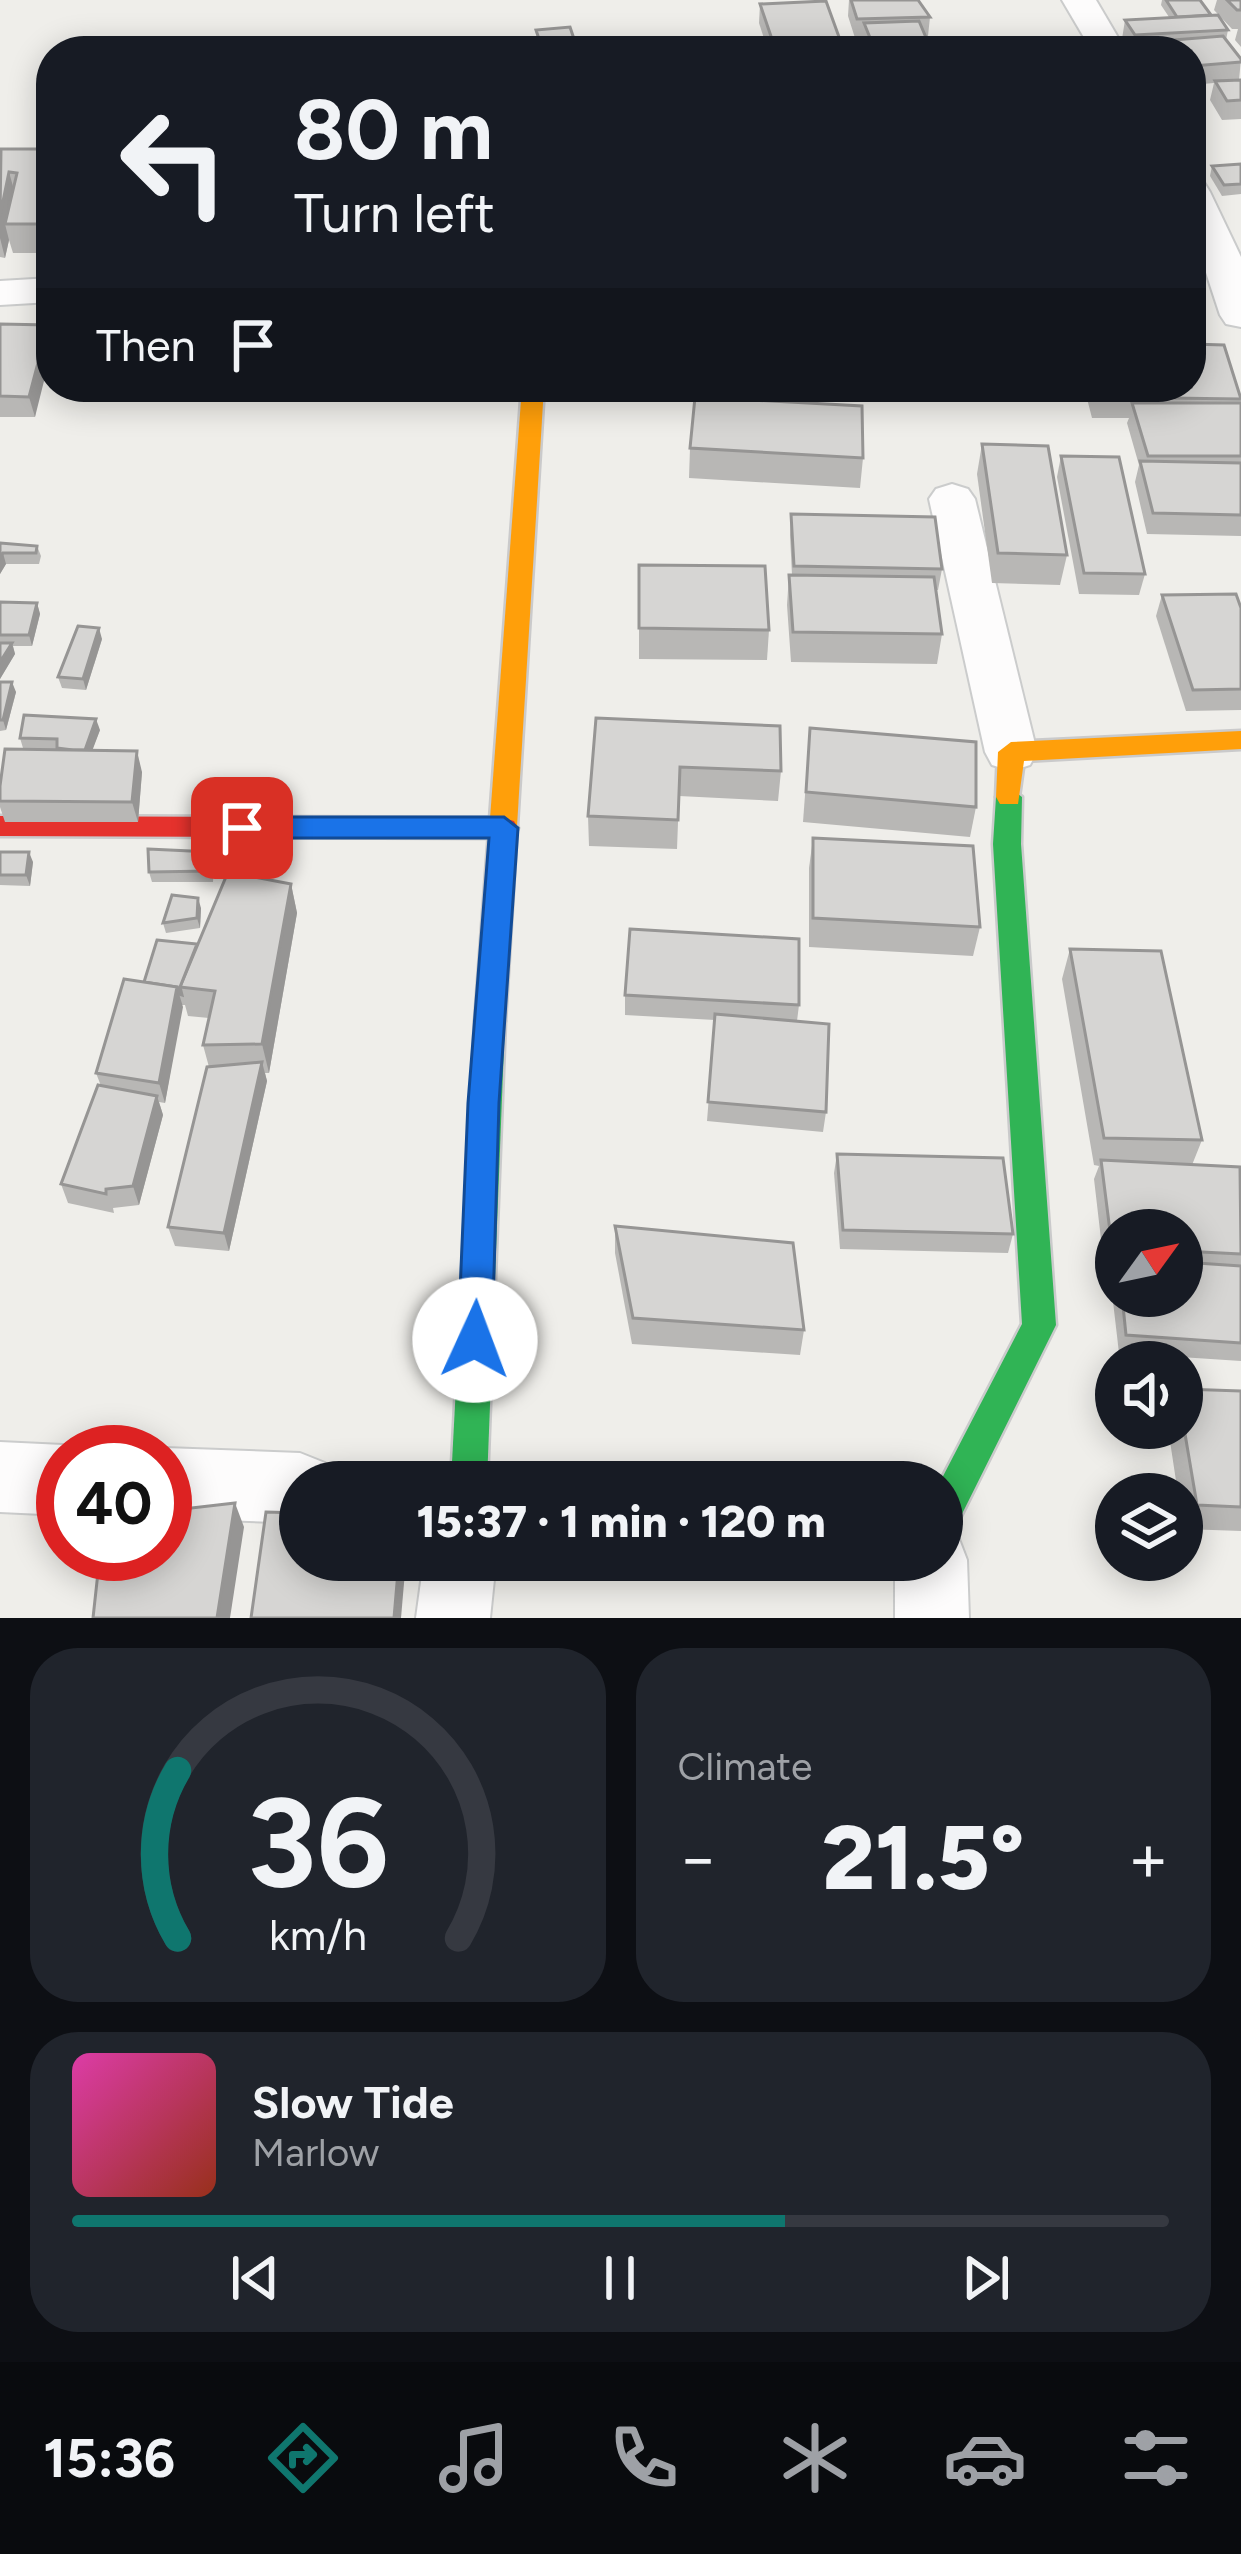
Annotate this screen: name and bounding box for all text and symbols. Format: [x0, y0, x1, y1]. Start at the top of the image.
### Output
text: 80 m [294, 79, 493, 180]
icon: left [96, 84, 252, 240]
text: Turn left [294, 181, 495, 246]
icon: arrive [220, 312, 286, 378]
text: Then [96, 318, 196, 372]
pin [191, 777, 293, 879]
icon: arrive [209, 795, 275, 861]
north arrow [1095, 1209, 1203, 1317]
map controls [1095, 1209, 1203, 1581]
position arrow [412, 1277, 538, 1403]
button: sound [1095, 1341, 1203, 1449]
speed limit sign: 40 [36, 1425, 192, 1581]
button: layers [1095, 1473, 1203, 1581]
text: 15:37 · 1 min · 120 m [416, 1494, 826, 1548]
text: Climate [678, 1743, 812, 1790]
text: 36 [247, 1768, 389, 1918]
text: 21.5° [822, 1803, 1024, 1912]
text: − [678, 1818, 719, 1898]
text: + [1128, 1818, 1169, 1898]
text: km/h [269, 1909, 367, 1961]
text: Slow Tide [252, 2075, 454, 2129]
text: Marlow [252, 2129, 379, 2176]
icon: previous [222, 2245, 288, 2311]
icon: pause [587, 2245, 653, 2311]
icon: next [953, 2245, 1019, 2311]
icon: directions [261, 2416, 345, 2500]
icon: music [432, 2416, 516, 2500]
icon: phone [602, 2416, 686, 2500]
icon: climate [773, 2416, 857, 2500]
icon: car [943, 2416, 1027, 2500]
icon: filters [1114, 2416, 1198, 2500]
text: 15:36 [43, 2426, 175, 2491]

